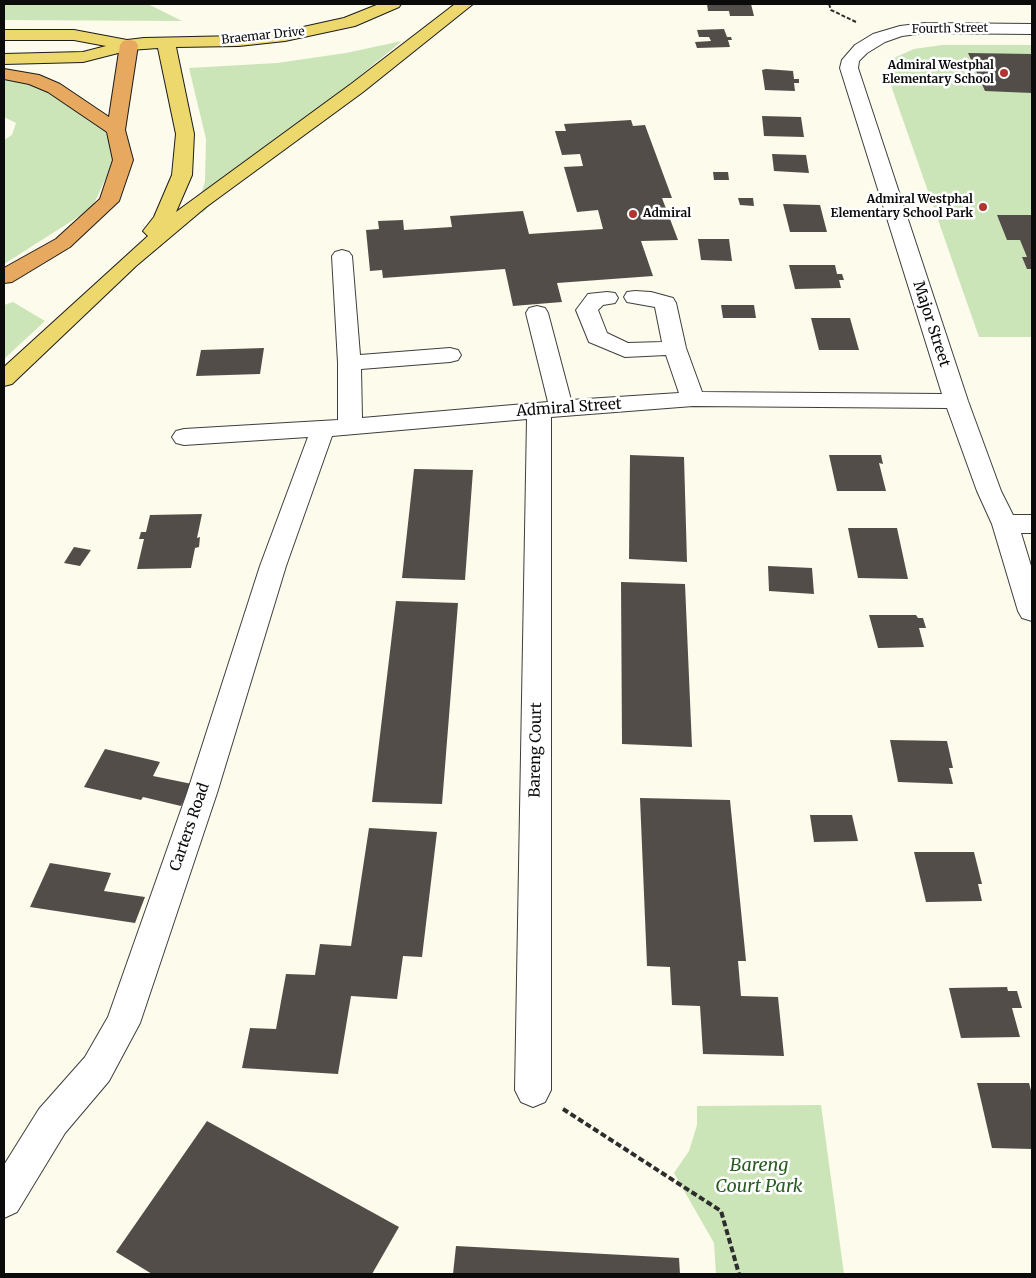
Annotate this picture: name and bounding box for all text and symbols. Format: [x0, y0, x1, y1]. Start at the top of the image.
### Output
street label: Fourth Street [912, 21, 988, 37]
street label: Braemar Drive [221, 24, 305, 48]
place label: Admiral Westphal Elementary School [882, 59, 994, 87]
marker: Admiral Westphal Elementary School [998, 67, 1010, 79]
place label: Admiral Westphal Elementary School Park [831, 193, 973, 221]
marker: Admiral Westphal Elementary School Park [977, 201, 989, 213]
place label: Admiral [643, 207, 691, 221]
marker: Admiral [627, 208, 639, 220]
street label: Major Street [909, 279, 953, 369]
street label: Admiral Street [516, 395, 622, 421]
street label: Bareng Court [526, 702, 546, 798]
street label: Carters Road [167, 781, 213, 873]
park label: Bareng Court Park [715, 1155, 803, 1198]

